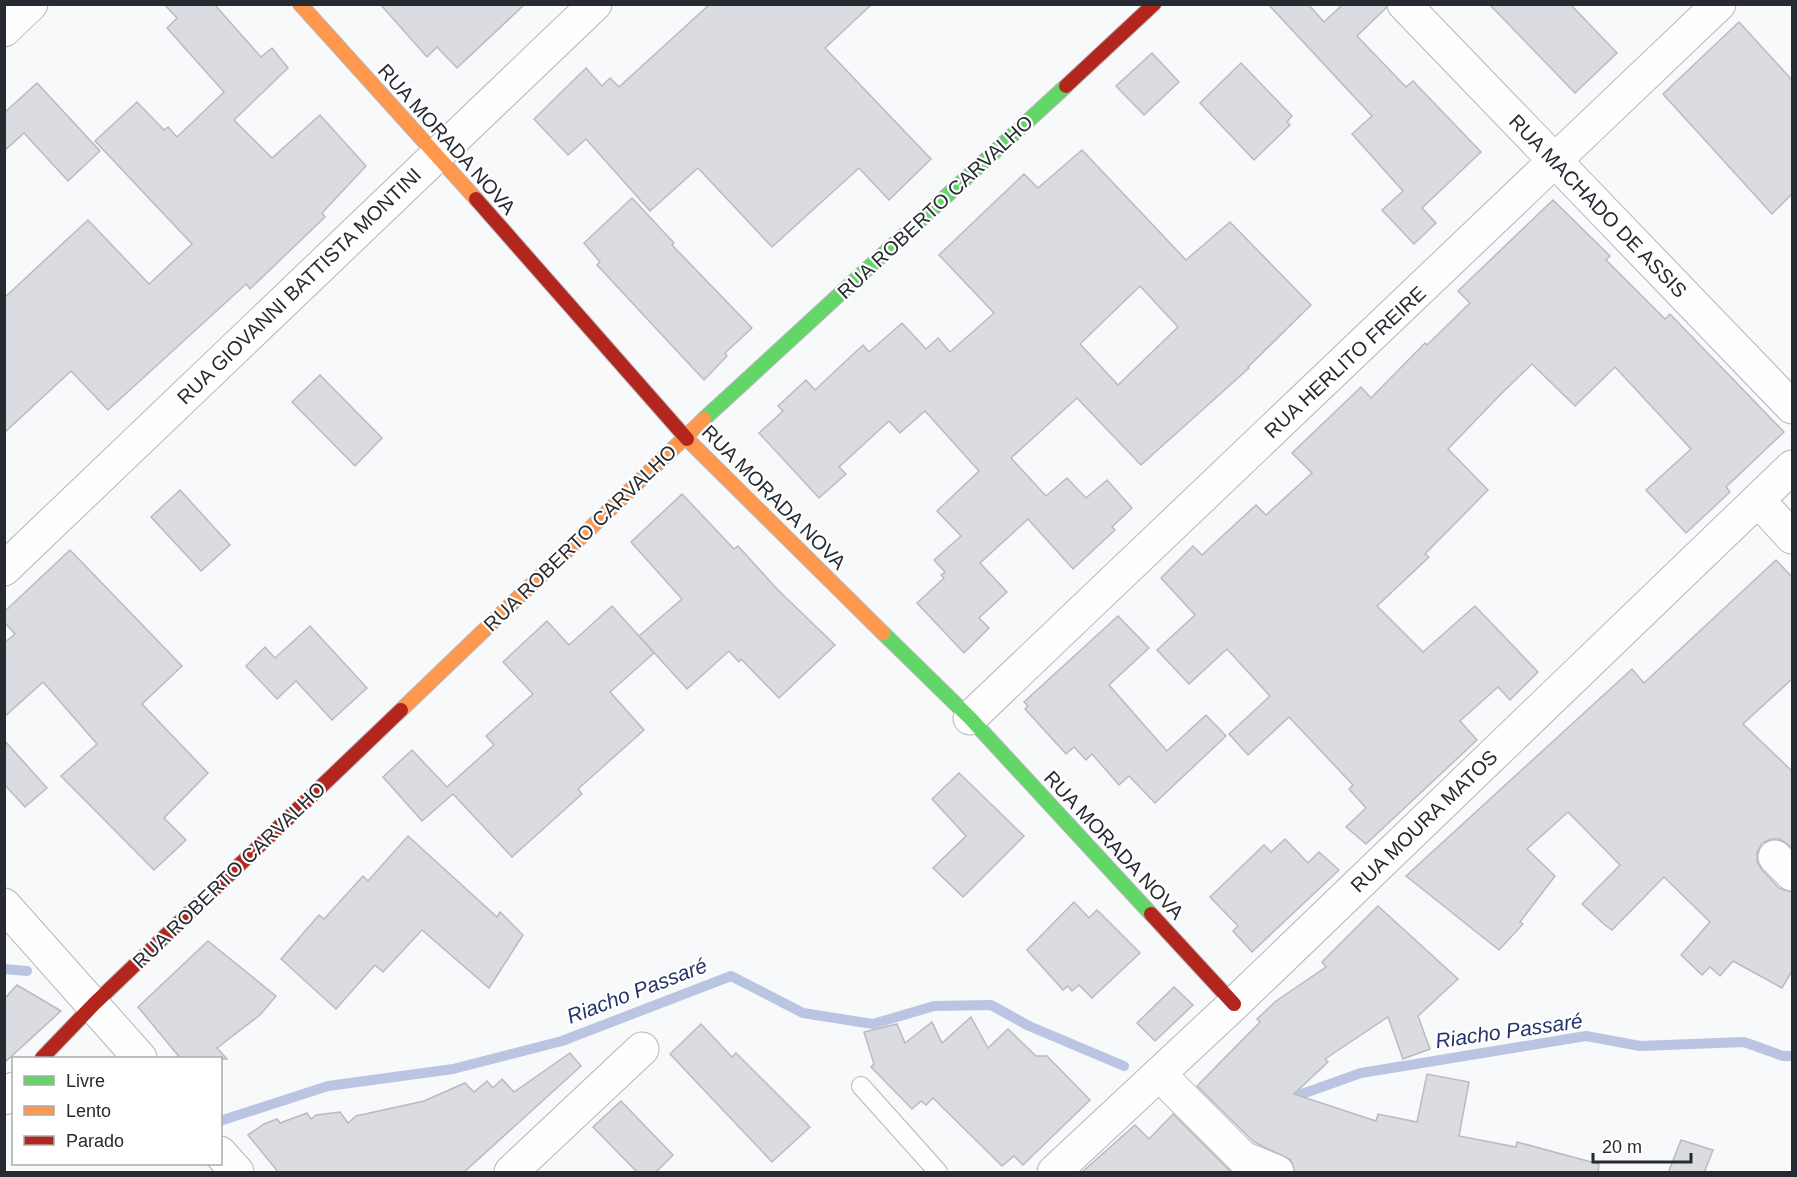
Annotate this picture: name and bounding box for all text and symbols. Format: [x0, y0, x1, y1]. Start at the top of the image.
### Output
street label: RUA MORADA NOVA [374, 60, 521, 219]
street label: RUA MACHADO DE ASSIS [1505, 110, 1691, 302]
street label: RUA ROBERTO CARVALHO [833, 111, 1037, 303]
street label: RUA GIOVANNI BATTISTA MONTINI [173, 163, 425, 409]
street label: RUA HERLITO FREIRE [1260, 282, 1430, 442]
street label: RUA MORADA NOVA [698, 421, 851, 574]
street label: RUA ROBERTO CARVALHO [479, 440, 681, 636]
street label: RUA MOURA MATOS [1346, 745, 1502, 897]
street label: RUA MORADA NOVA [1040, 767, 1189, 924]
street label: RUA ROBERTO CARVALHO [128, 777, 330, 973]
water label: Riacho Passaré [563, 953, 710, 1028]
water label: Riacho Passaré [1434, 1009, 1584, 1052]
legend [12, 1057, 222, 1165]
text: Livre [66, 1071, 105, 1091]
text: Lento [66, 1101, 111, 1121]
scale bar [1593, 1126, 1690, 1164]
text: Parado [66, 1131, 124, 1151]
text: 20 m [1602, 1137, 1642, 1157]

